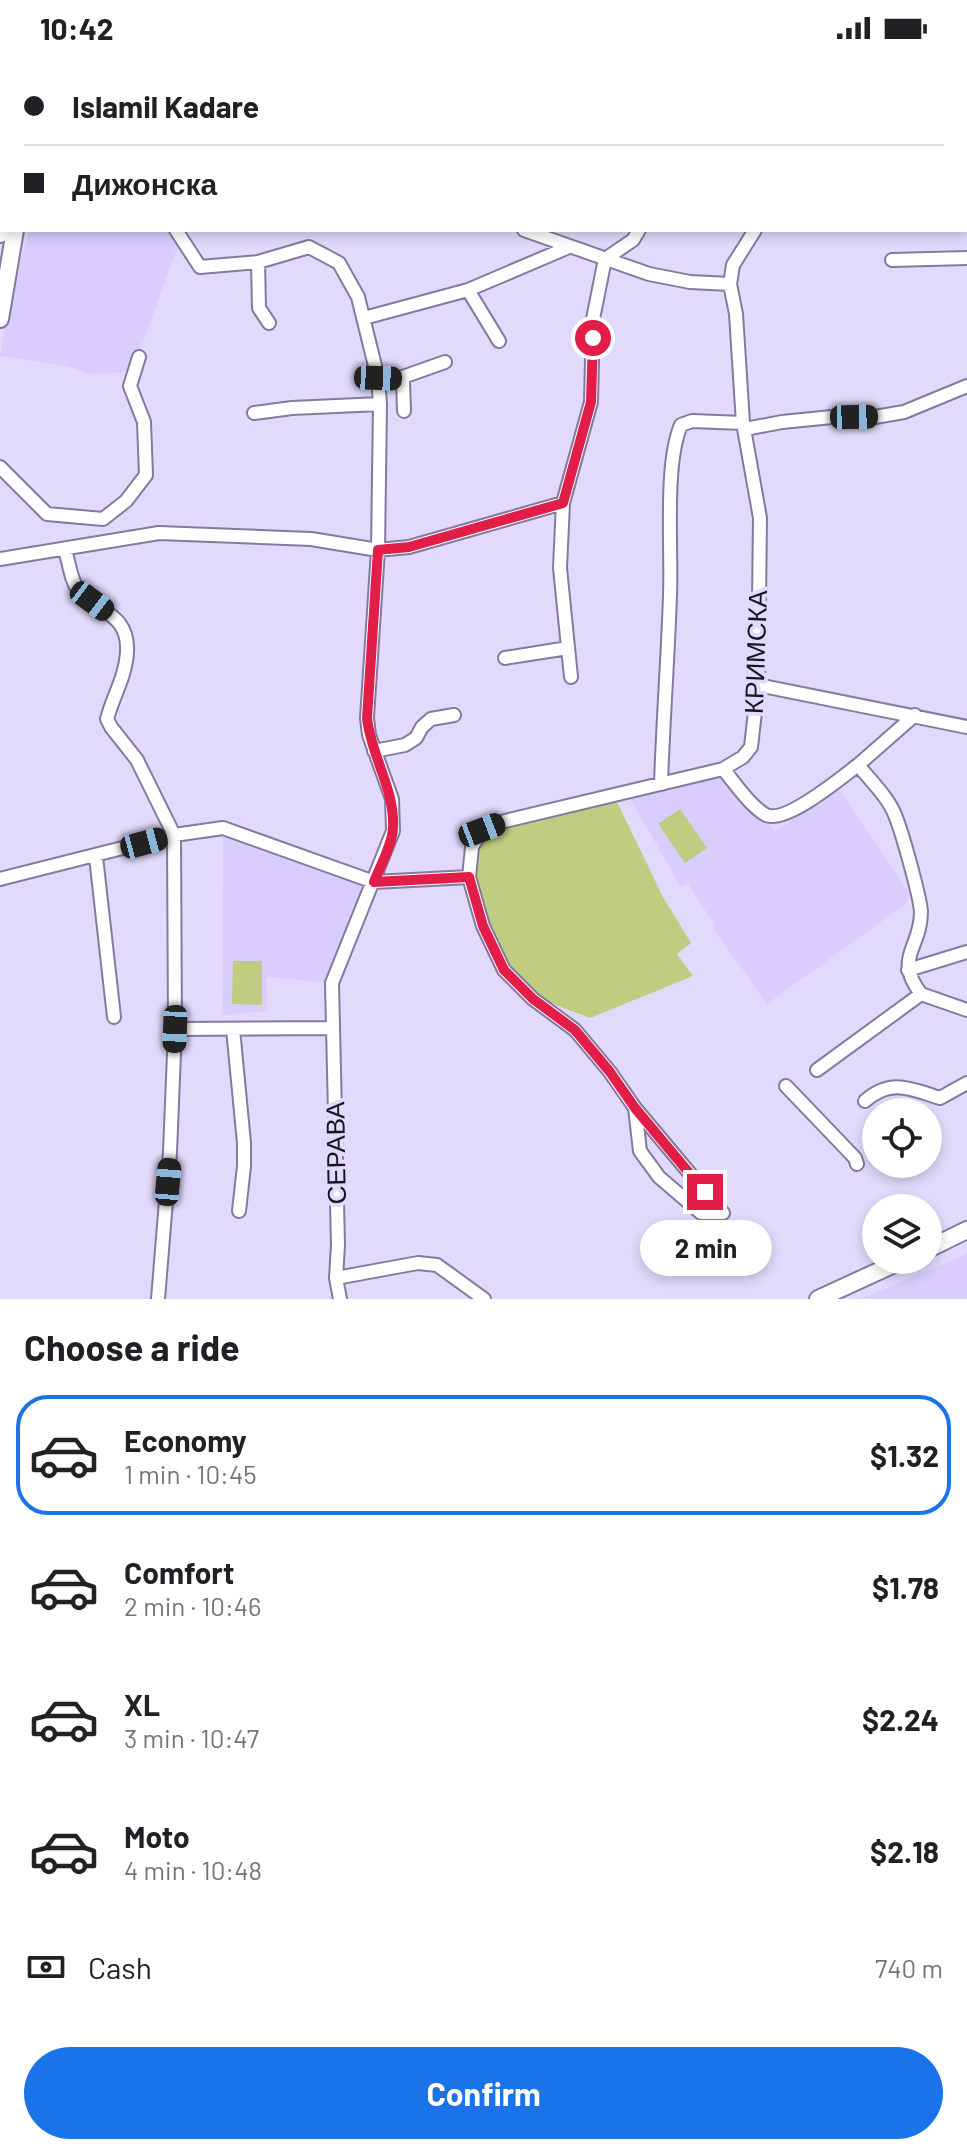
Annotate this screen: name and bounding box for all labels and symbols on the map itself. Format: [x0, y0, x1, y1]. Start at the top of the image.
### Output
route start [575, 320, 611, 356]
car [354, 365, 402, 391]
car [830, 405, 878, 429]
car [66, 577, 118, 625]
street label: КРИМСКА [737, 589, 772, 715]
car [455, 810, 509, 850]
car [118, 825, 170, 861]
car [162, 1005, 188, 1053]
street label: СЕРАВА [318, 1101, 351, 1205]
car [154, 1157, 182, 1207]
route end [687, 1174, 723, 1210]
callout: 2 min [639, 1220, 771, 1276]

